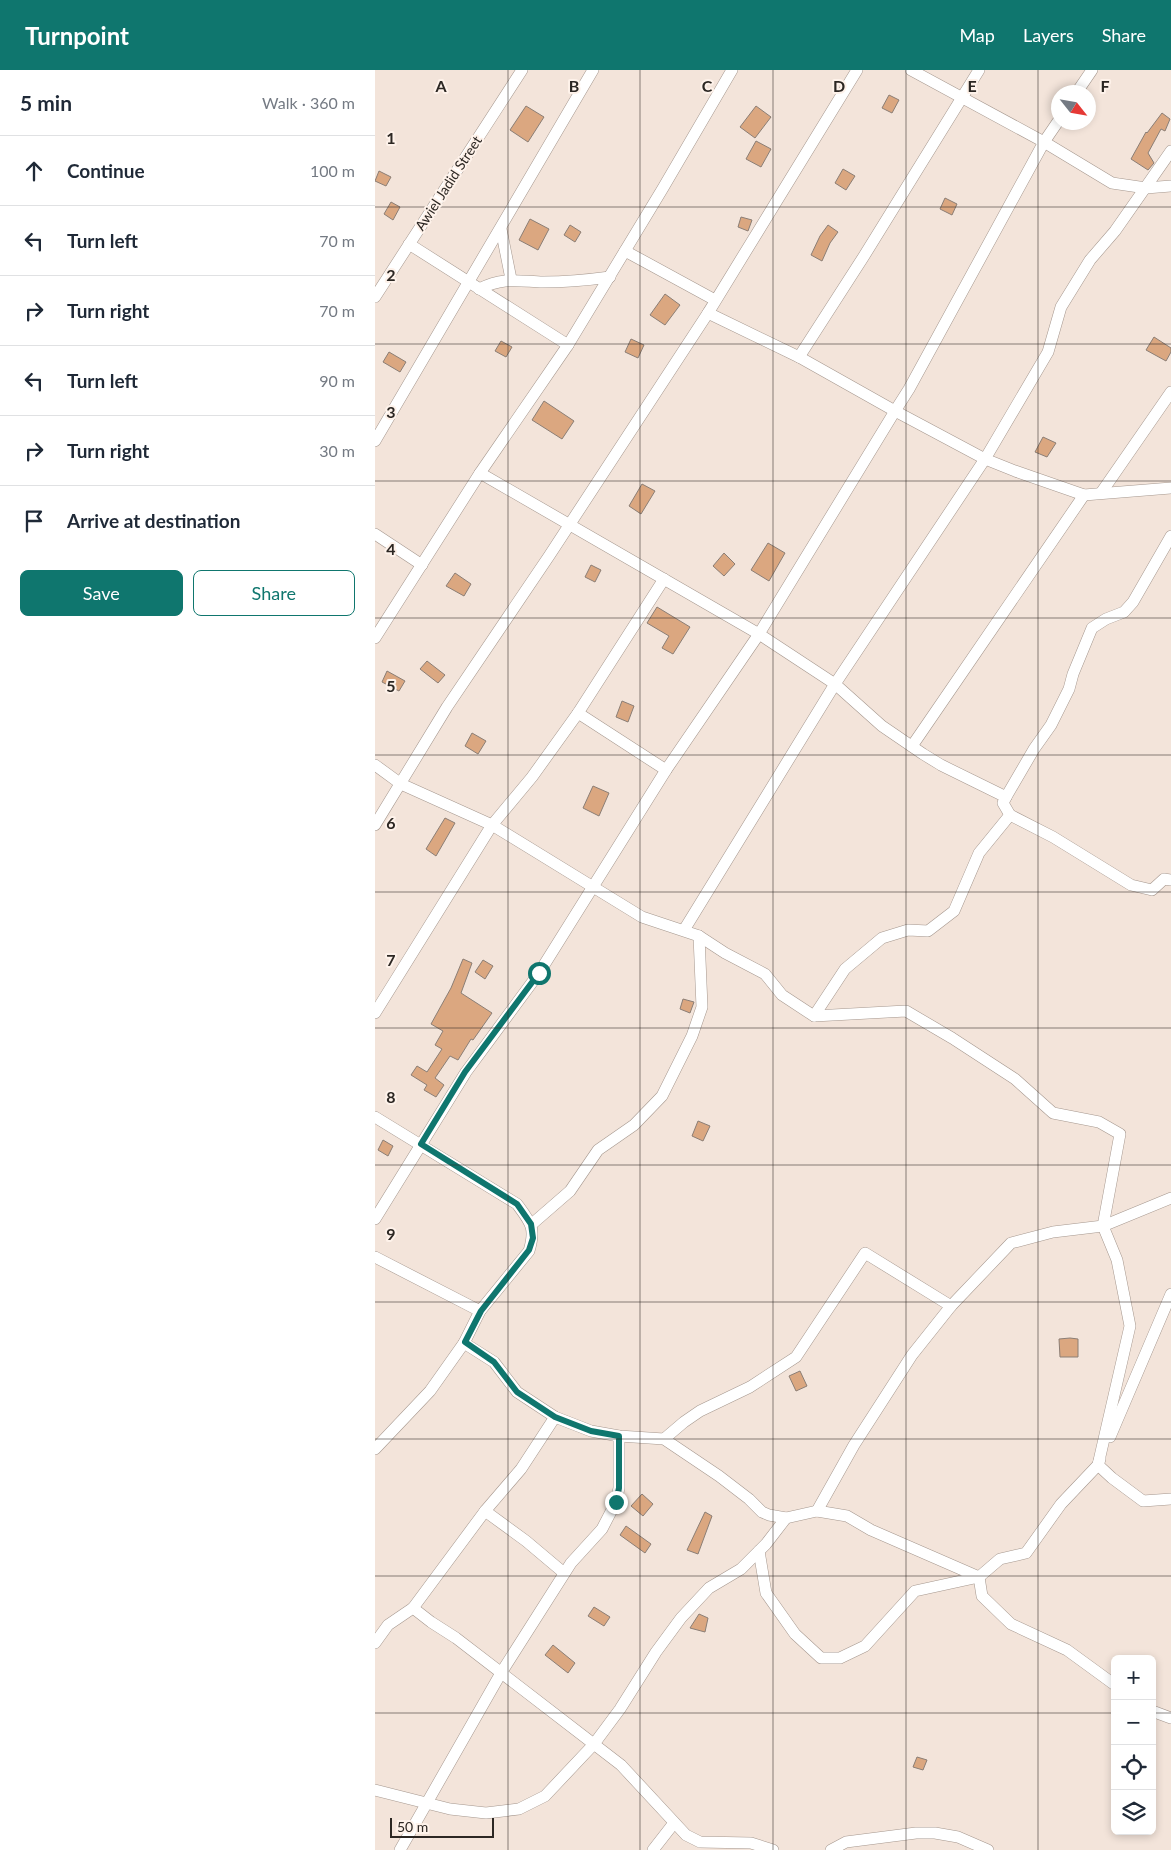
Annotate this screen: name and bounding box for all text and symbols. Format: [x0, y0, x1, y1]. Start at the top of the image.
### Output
text: Turnpoint [25, 21, 129, 50]
text: Map [959, 24, 995, 46]
text: Layers [1023, 24, 1074, 46]
text: Share [1102, 24, 1146, 46]
text: A [434, 76, 447, 95]
text: B [569, 76, 579, 95]
text: C [702, 76, 713, 95]
text: D [833, 76, 845, 95]
text: E [967, 76, 977, 95]
text: F [1100, 76, 1110, 95]
north arrow [1051, 85, 1096, 130]
text: 5 min [20, 90, 72, 115]
text: Walk · 360 m [262, 93, 355, 112]
text: 1 [386, 128, 396, 147]
street label: Awiel Jadid Street [411, 133, 485, 233]
icon: ahead [20, 157, 48, 185]
text: Continue [67, 159, 145, 182]
text: 100 m [310, 161, 355, 180]
icon: left [20, 227, 48, 255]
text: Turn left [67, 229, 138, 252]
text: 70 m [319, 231, 355, 250]
text: 2 [386, 265, 396, 284]
icon: right [20, 297, 48, 325]
text: Turn right [67, 299, 149, 322]
text: 70 m [319, 301, 355, 320]
icon: left [20, 367, 48, 395]
text: Turn left [67, 369, 138, 392]
text: 90 m [319, 371, 355, 390]
text: 3 [386, 402, 396, 421]
icon: right [20, 437, 48, 465]
text: Turn right [67, 439, 149, 462]
text: 30 m [319, 441, 355, 460]
icon: arrive [20, 507, 48, 535]
text: Arrive at destination [67, 509, 240, 532]
text: 4 [386, 539, 396, 558]
button: Save [20, 570, 183, 616]
button: Share [193, 570, 355, 616]
text: 5 [386, 676, 396, 695]
text: 6 [386, 813, 396, 832]
text: 7 [386, 950, 396, 969]
route start [528, 962, 551, 985]
text: 8 [386, 1087, 396, 1106]
text: 9 [386, 1224, 396, 1243]
route end [605, 1491, 628, 1514]
map controls [1111, 1655, 1156, 1835]
button: + [1111, 1655, 1156, 1700]
button: − [1111, 1700, 1156, 1745]
button: locate [1111, 1745, 1156, 1790]
button: layers [1111, 1790, 1156, 1835]
scale bar [390, 1815, 494, 1838]
text: 50 m [397, 1818, 428, 1835]

